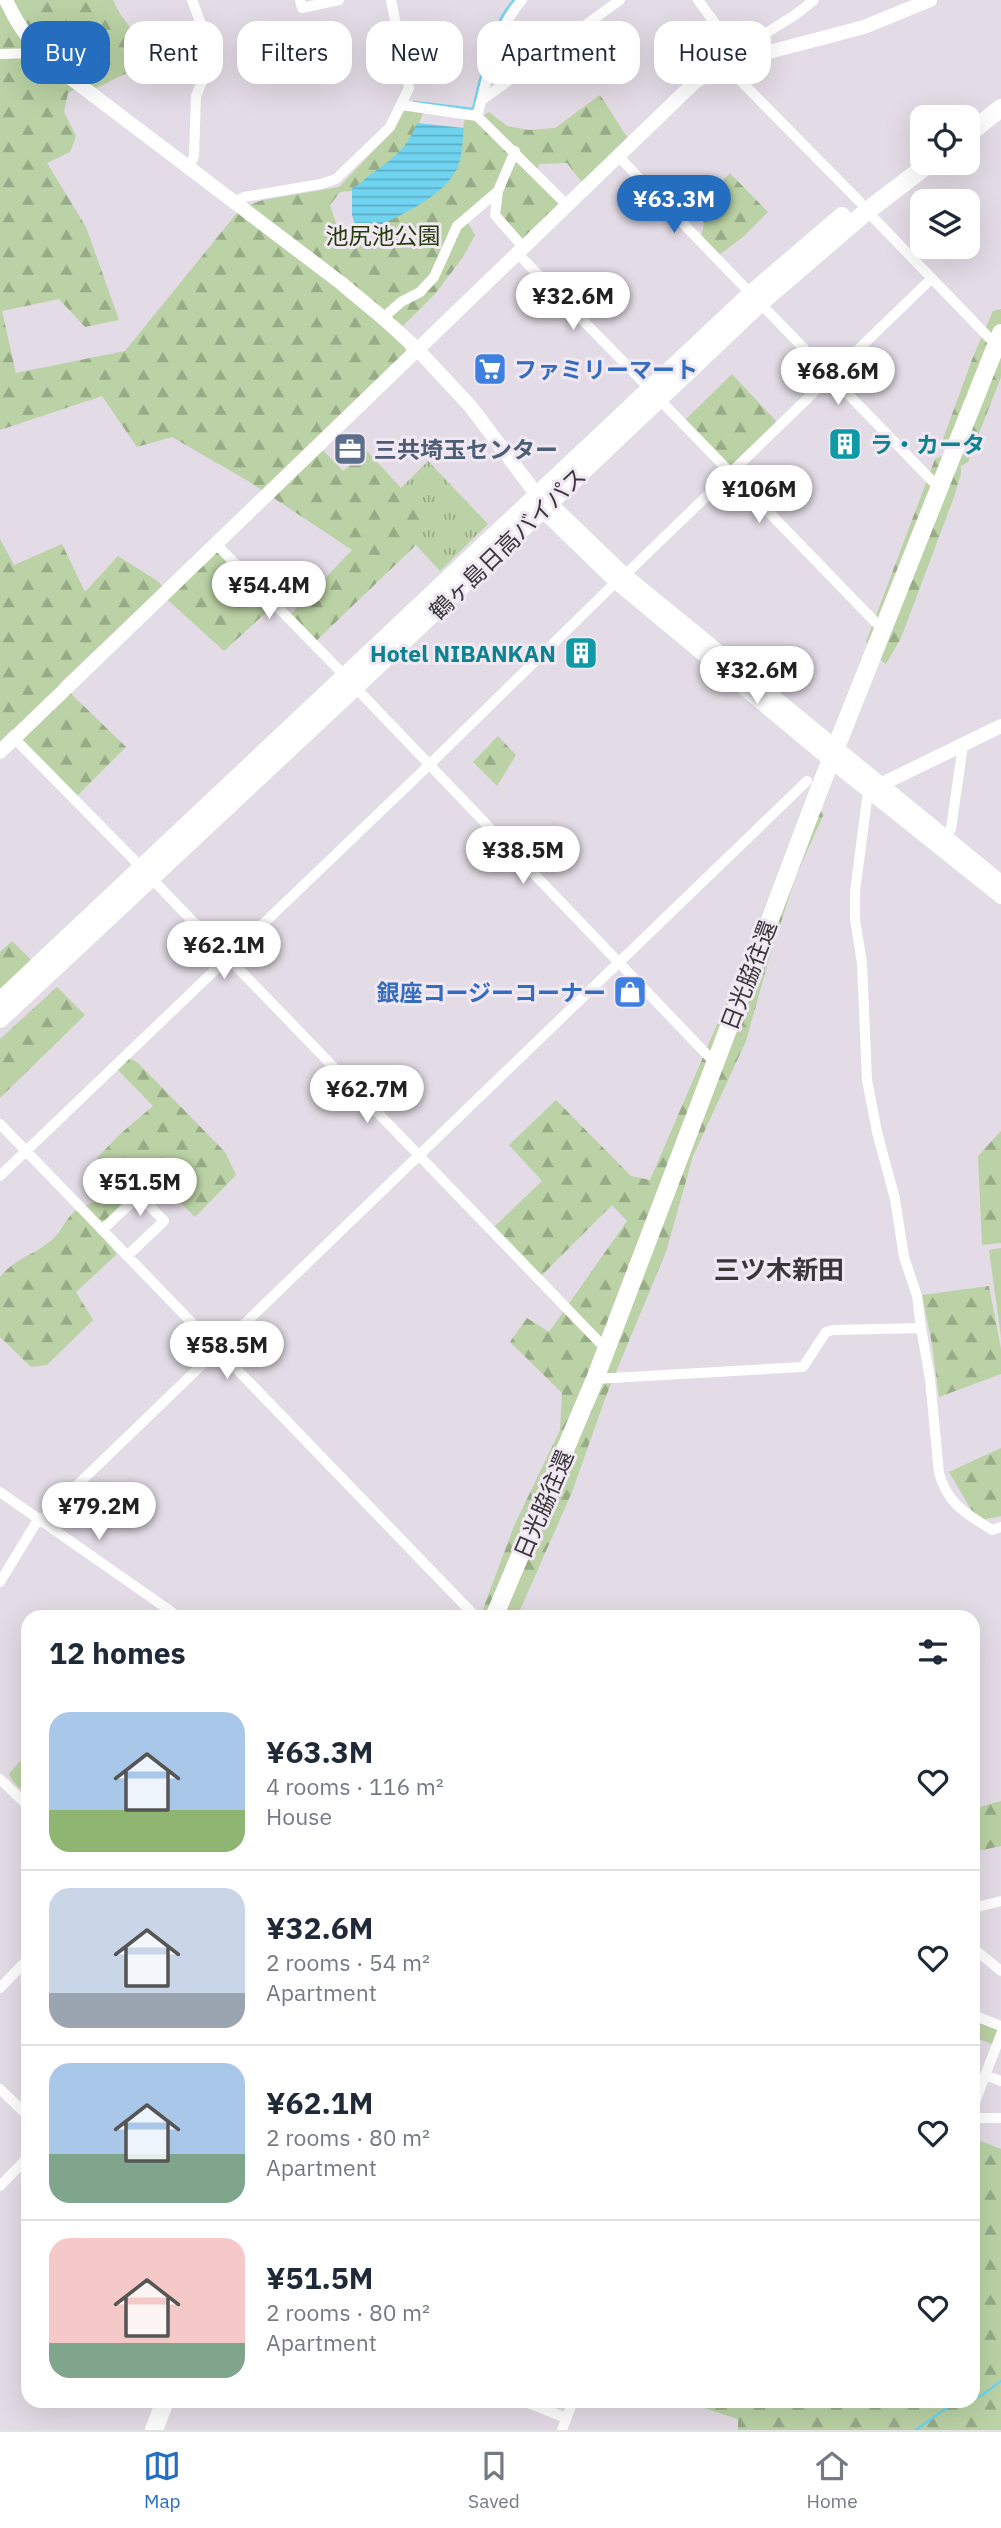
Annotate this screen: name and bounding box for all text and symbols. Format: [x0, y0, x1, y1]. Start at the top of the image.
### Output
chip: Buy [21, 21, 110, 84]
chip: Rent [124, 21, 223, 84]
chip: Filters [237, 21, 352, 84]
chip: New [366, 21, 463, 84]
chip: Apartment [477, 21, 640, 84]
chip: House [654, 21, 771, 84]
map controls [910, 105, 980, 259]
button: locate [910, 105, 980, 175]
pin: ¥63.3M [617, 176, 731, 235]
text: ¥63.3M [633, 183, 715, 213]
button: layers [910, 189, 980, 259]
park label: 池尻池公園 [326, 220, 441, 250]
pin: ¥32.6M [516, 272, 630, 332]
text: ¥32.6M [532, 280, 614, 310]
pin: ¥68.6M [781, 348, 895, 407]
supermarket icon: ファミリーマート [471, 350, 509, 388]
place label: ファミリーマート [514, 354, 698, 384]
text: ¥68.6M [797, 355, 879, 385]
building icon: ラ・カータ [826, 425, 864, 463]
place label: ラ・カータ [870, 429, 985, 459]
office icon: 三共埼玉センター [331, 430, 369, 468]
place label: 三共埼玉センター [374, 434, 558, 464]
street label: 鶴ヶ島日高バイパス [422, 460, 592, 626]
pin: ¥106M [710, 466, 808, 525]
text: ¥106M [721, 473, 797, 503]
pin: ¥54.4M [212, 562, 326, 621]
text: ¥54.4M [228, 569, 310, 599]
building icon: Hotel NIBANKAN [562, 634, 600, 672]
place label: Hotel NIBANKAN [370, 638, 556, 668]
pin: ¥32.6M [700, 646, 814, 706]
text: ¥32.6M [716, 654, 798, 684]
pin: ¥38.5M [466, 826, 580, 886]
text: ¥38.5M [482, 834, 564, 864]
street label: 日光脇往還 [713, 916, 783, 1034]
pin: ¥62.1M [167, 922, 281, 981]
text: ¥62.1M [183, 929, 265, 959]
shop icon: 銀座コージーコーナー [611, 973, 649, 1011]
place label: 銀座コージーコーナー [376, 977, 606, 1007]
pin: ¥62.7M [310, 1066, 424, 1125]
text: ¥62.7M [326, 1073, 408, 1103]
pin: ¥51.5M [83, 1158, 197, 1218]
text: ¥51.5M [99, 1166, 181, 1196]
district label: 三ツ木新田 [714, 1252, 844, 1286]
pin: ¥58.5M [170, 1322, 284, 1381]
text: ¥58.5M [186, 1329, 268, 1359]
street label: 日光脇往還 [507, 1445, 579, 1563]
pin: ¥79.2M [42, 1482, 156, 1542]
text: ¥79.2M [58, 1490, 140, 1520]
text: 12 homes [49, 1633, 186, 1672]
icon: filters [914, 1633, 952, 1671]
text: ¥63.3M [266, 1732, 373, 1771]
icon: home [105, 1740, 189, 1824]
icon: heart [914, 1763, 952, 1801]
text: 4 rooms · 116 m² [266, 1771, 444, 1801]
text: House [266, 1801, 332, 1831]
text: ¥32.6M [266, 1908, 373, 1947]
icon: home [105, 1916, 189, 2000]
icon: heart [914, 1939, 952, 1977]
text: 2 rooms · 54 m² [266, 1947, 430, 1977]
text: Apartment [266, 1977, 377, 2007]
text: ¥62.1M [266, 2083, 373, 2122]
icon: home [105, 2091, 189, 2175]
icon: heart [914, 2114, 952, 2152]
text: 2 rooms · 80 m² [266, 2122, 430, 2152]
text: Apartment [266, 2152, 377, 2182]
text: ¥51.5M [266, 2258, 373, 2297]
icon: home [105, 2266, 189, 2350]
icon: heart [914, 2289, 952, 2327]
text: 2 rooms · 80 m² [266, 2297, 430, 2327]
text: Apartment [266, 2327, 377, 2357]
tab: Map [143, 2447, 181, 2513]
tab: Saved [468, 2447, 520, 2513]
tab: Home [807, 2447, 858, 2513]

